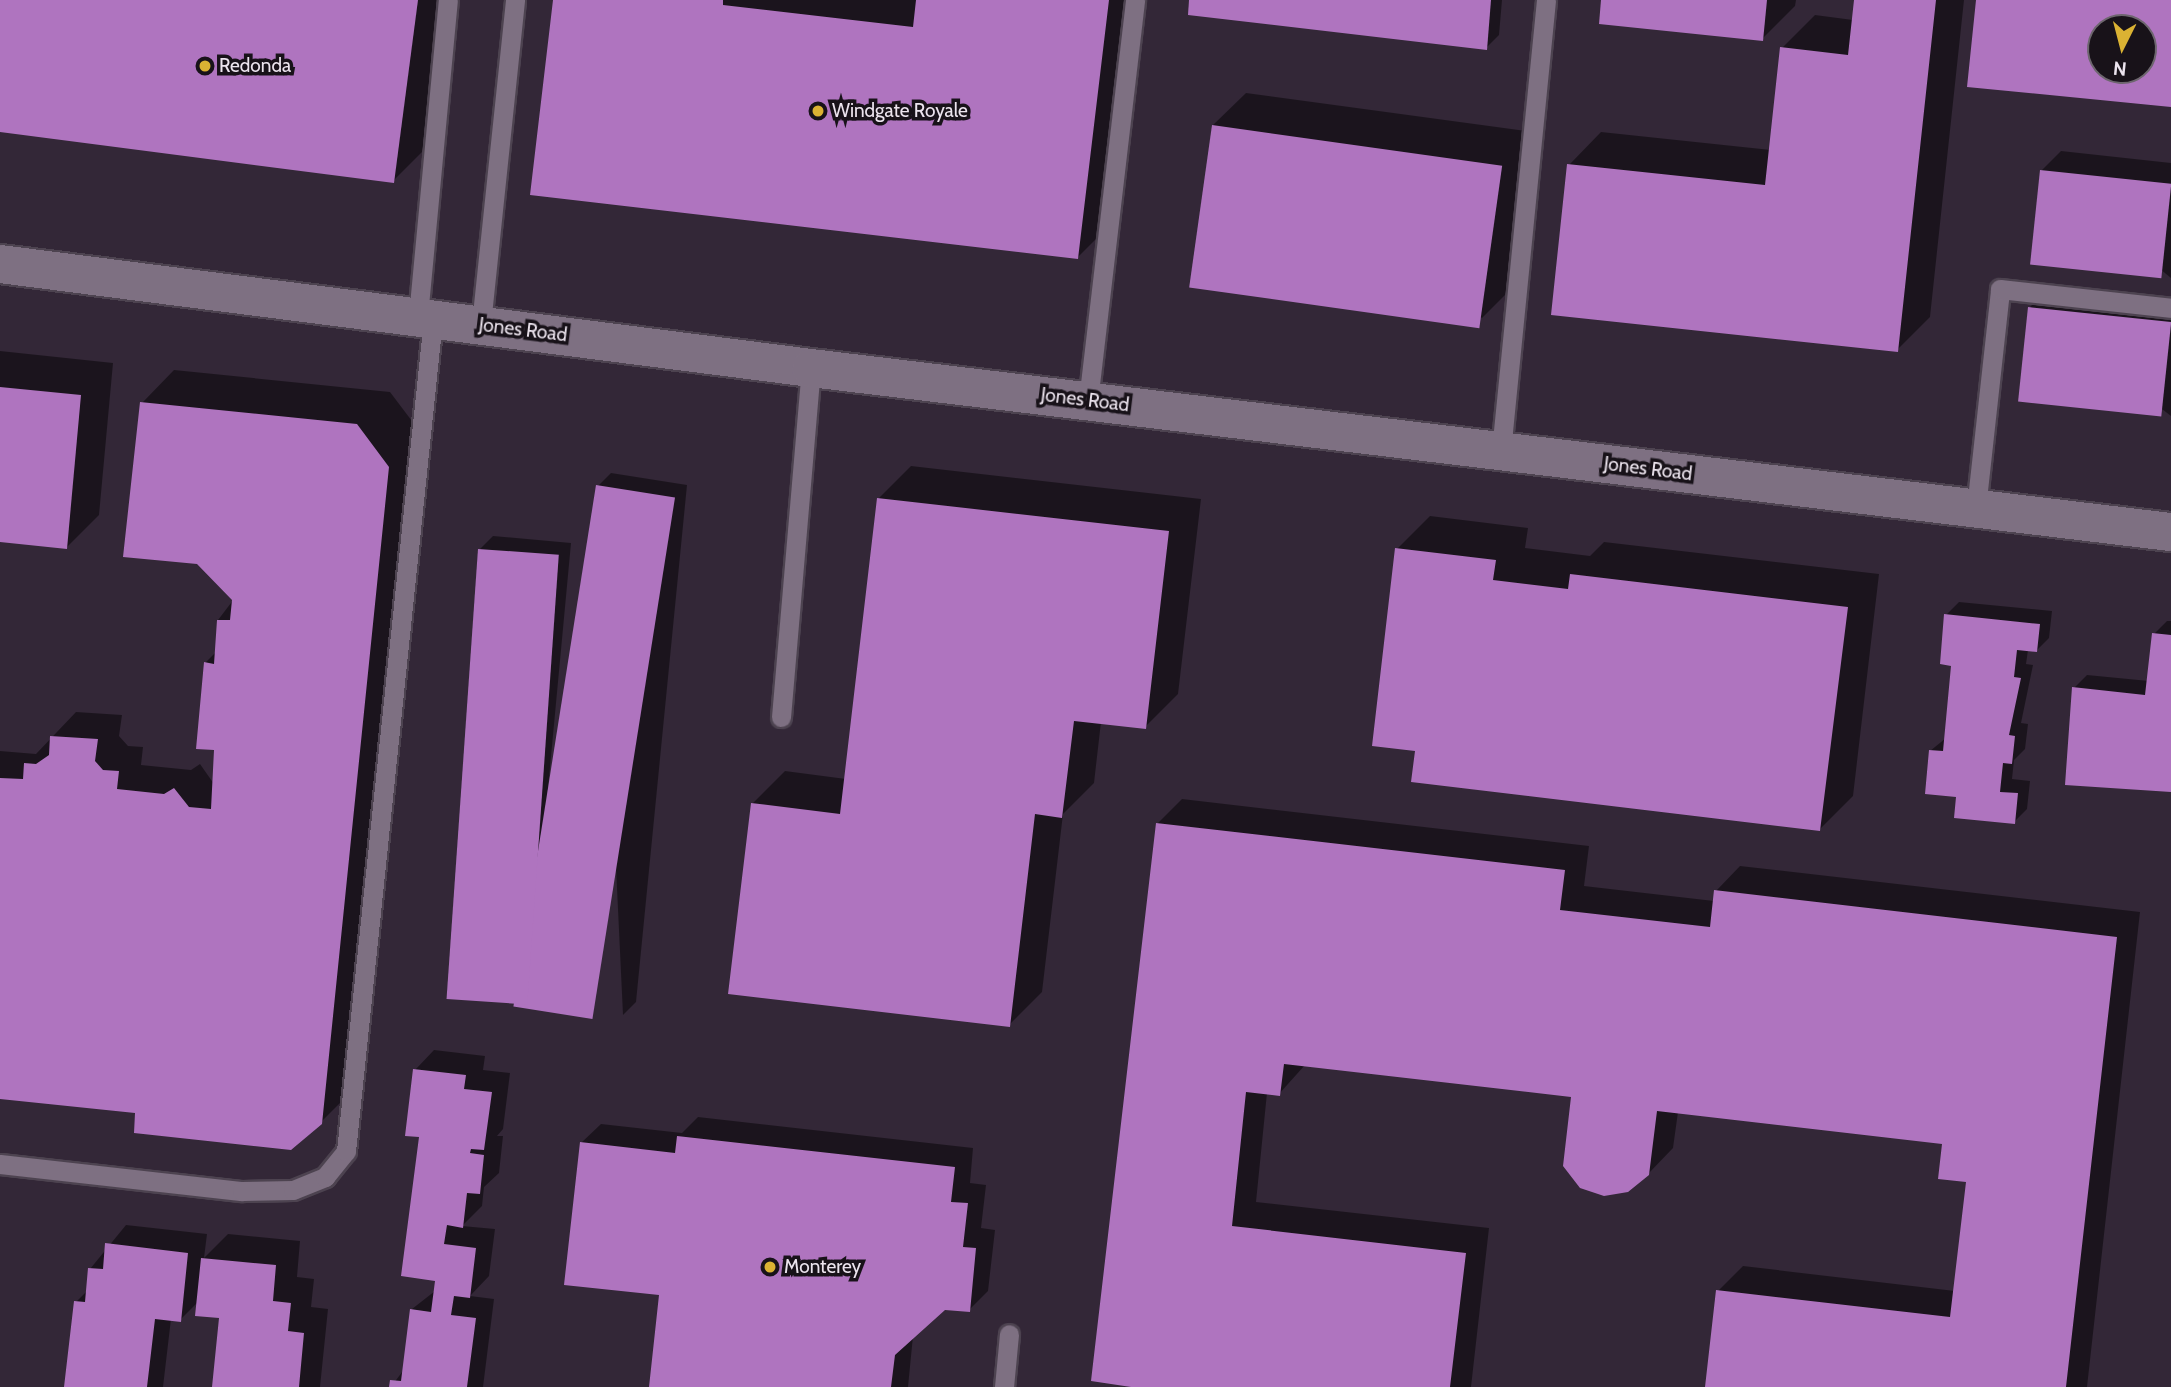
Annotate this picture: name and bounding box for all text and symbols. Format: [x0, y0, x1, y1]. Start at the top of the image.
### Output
north arrow [2087, 14, 2157, 84]
place label: Redonda [219, 55, 291, 77]
text: N [2112, 56, 2128, 81]
marker: Redonda [197, 58, 213, 74]
place label: Windgate Royale [832, 100, 968, 122]
marker: Windgate Royale [810, 103, 826, 119]
street label: Jones Road [478, 313, 568, 347]
street label: Jones Road [1040, 383, 1130, 417]
street label: Jones Road [1603, 452, 1693, 486]
place label: Monterey [784, 1256, 861, 1278]
marker: Monterey [762, 1259, 778, 1275]

